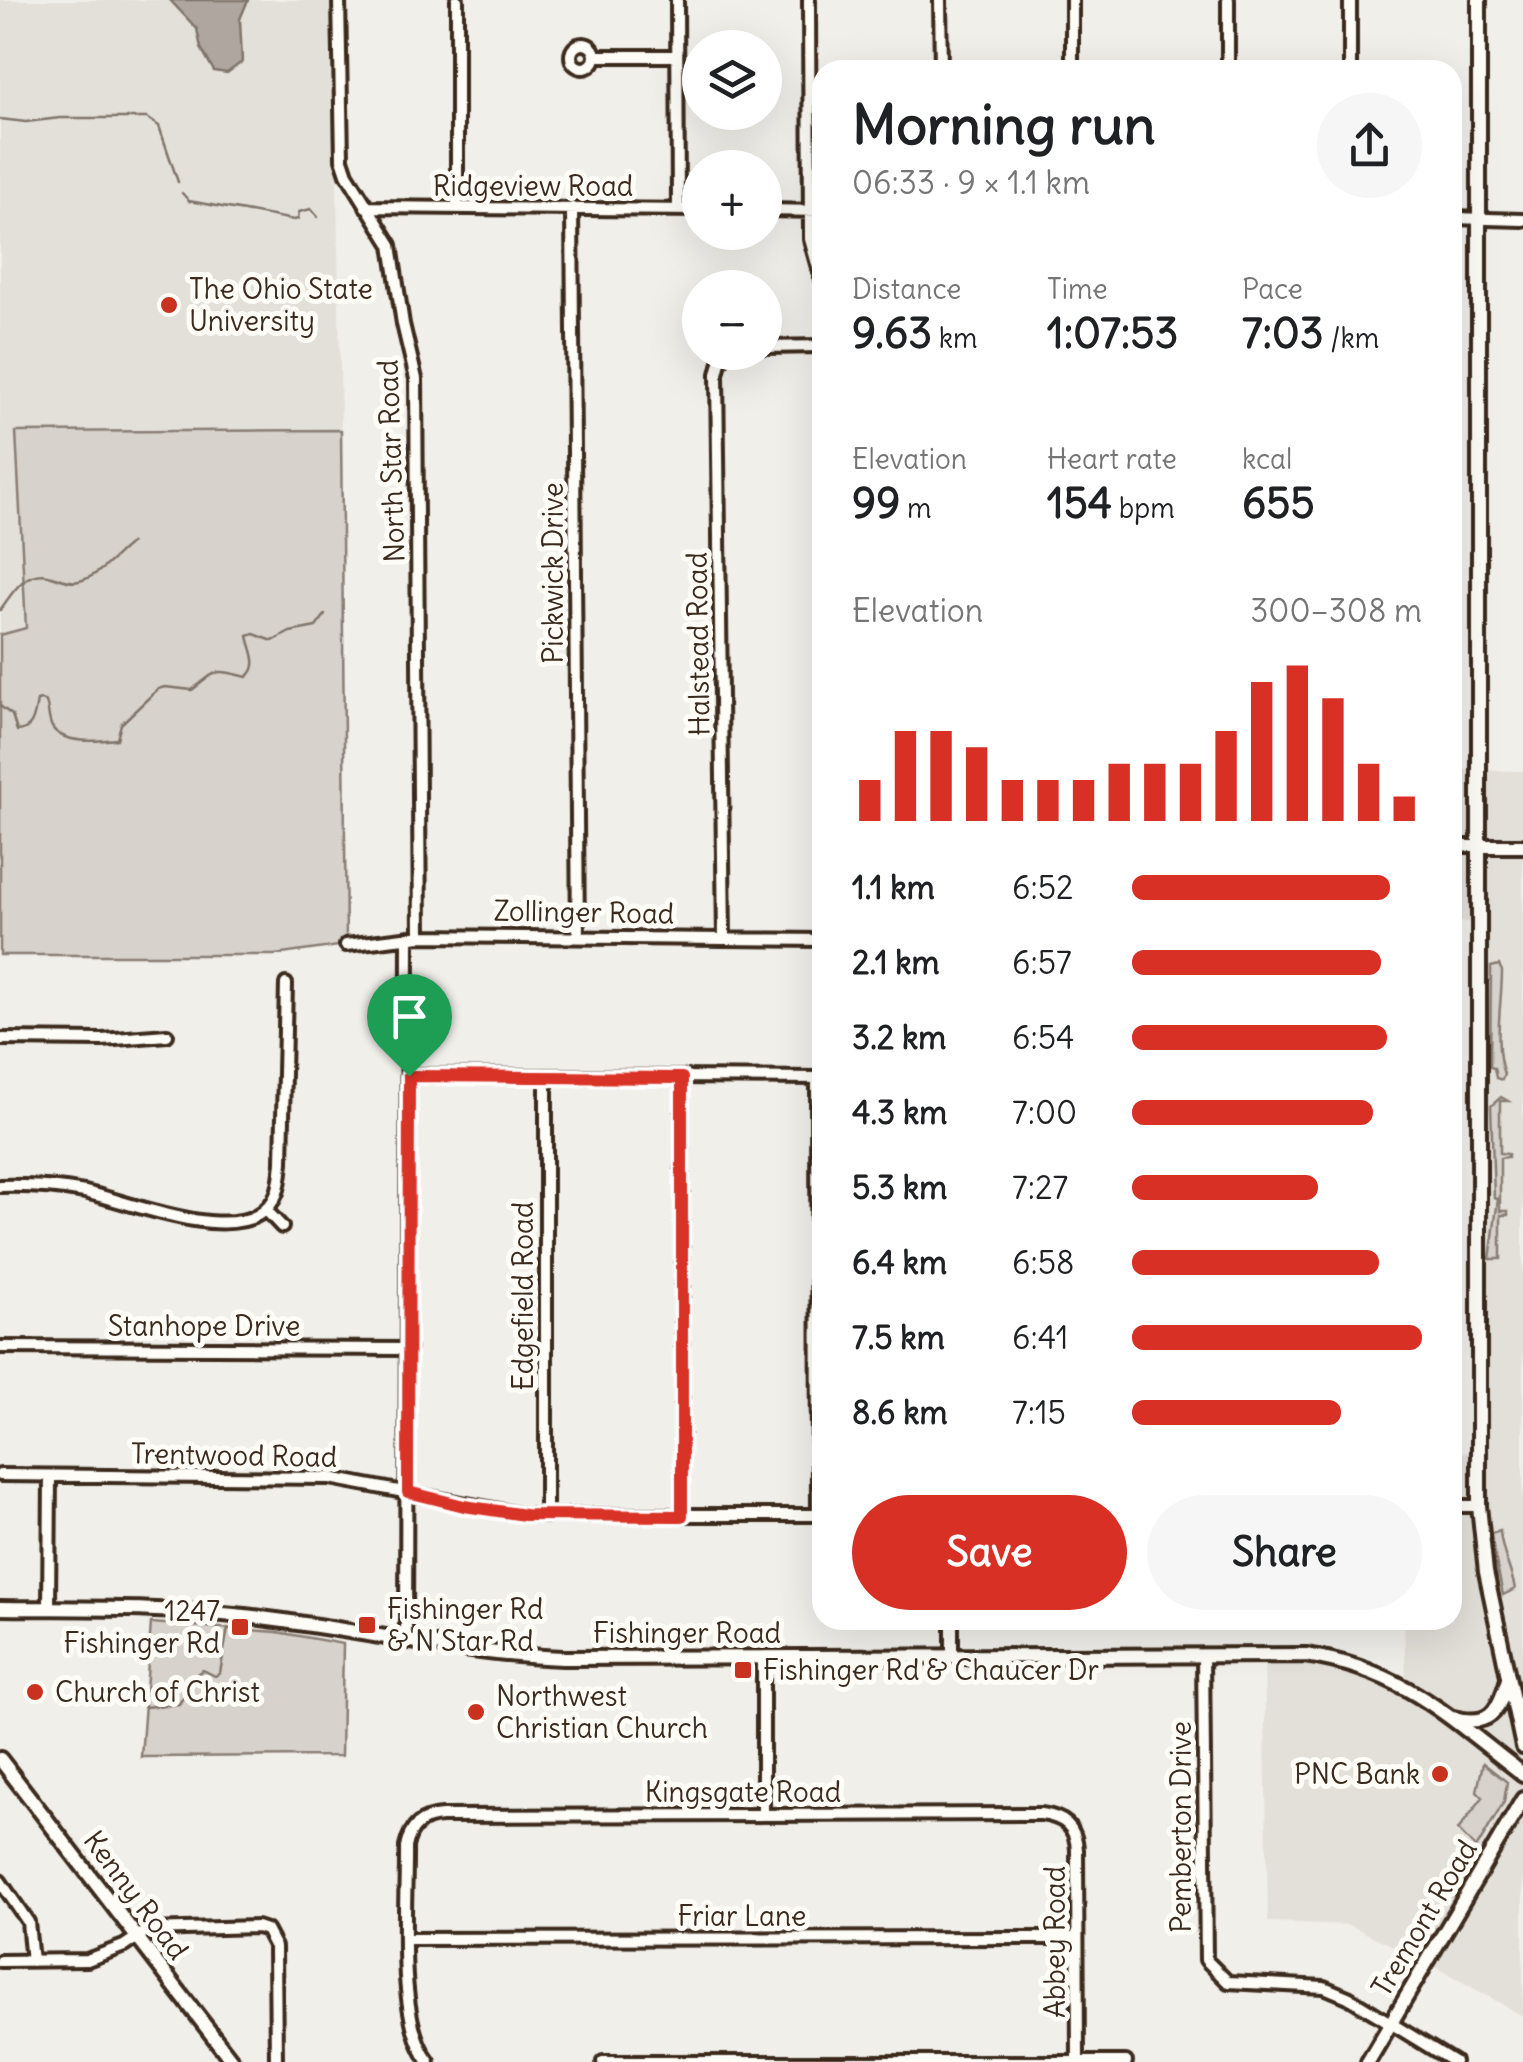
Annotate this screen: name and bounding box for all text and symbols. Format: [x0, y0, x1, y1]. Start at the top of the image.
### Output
map controls [682, 30, 782, 370]
button: layers [682, 30, 782, 130]
text: Morning run [852, 90, 1156, 159]
button: share [1317, 93, 1422, 198]
button: + [682, 150, 782, 250]
text: 06:33 · 9 × 1.1 km [852, 162, 1090, 203]
street label: Ridgeview Road [433, 168, 633, 204]
button: − [682, 270, 782, 370]
place label: The Ohio State University [189, 271, 373, 339]
text: Distance [852, 271, 961, 307]
text: Time [1047, 271, 1108, 307]
text: Pace [1242, 271, 1303, 307]
marker: The Ohio State University [158, 294, 180, 316]
text: 9.63 [852, 307, 932, 359]
text: 1:07:53 [1047, 307, 1178, 359]
text: 7:03 [1242, 307, 1324, 359]
text: km [932, 320, 978, 356]
text: /km [1324, 320, 1379, 356]
street label: North Star Road [369, 359, 413, 563]
text: Elevation [852, 441, 967, 477]
text: Heart rate [1047, 441, 1177, 477]
text: kcal [1242, 441, 1292, 477]
text: 99 [852, 477, 900, 529]
text: 154 [1047, 477, 1112, 529]
text: 655 [1242, 477, 1315, 529]
street label: Pickwick Drive [535, 482, 571, 664]
text: m [900, 490, 932, 526]
text: bpm [1112, 490, 1175, 526]
street label: Halstead Road [678, 552, 718, 736]
text: Elevation [852, 590, 983, 631]
text: 300–308 m [1250, 590, 1422, 631]
text: 1.1 km [852, 867, 935, 908]
text: 6:52 [1012, 867, 1074, 908]
street label: Zollinger Road [493, 892, 675, 932]
text: 2.1 km [852, 942, 940, 983]
text: 6:57 [1012, 942, 1072, 983]
pin [367, 974, 452, 1077]
icon: arrive [382, 989, 437, 1044]
text: 3.2 km [852, 1017, 946, 1058]
text: 6:54 [1012, 1017, 1075, 1058]
text: 4.3 km [852, 1092, 947, 1133]
text: 7:00 [1012, 1092, 1077, 1133]
text: 5.3 km [852, 1167, 947, 1208]
text: 7:27 [1012, 1167, 1068, 1208]
street label: Edgefield Road [505, 1202, 541, 1390]
text: 6.4 km [852, 1242, 947, 1283]
text: 6:58 [1012, 1242, 1075, 1283]
street label: Stanhope Drive [108, 1308, 300, 1344]
text: 7.5 km [852, 1317, 945, 1358]
text: 6:41 [1012, 1317, 1069, 1358]
text: 8.6 km [852, 1392, 948, 1433]
text: 7:15 [1012, 1392, 1066, 1433]
street label: Trentwood Road [131, 1435, 337, 1475]
button: Save [852, 1495, 1127, 1610]
button: Share [1147, 1495, 1422, 1610]
place label: Fishinger Rd & N Star Rd [387, 1591, 543, 1659]
place label: 1247 Fishinger Rd [64, 1593, 220, 1661]
marker: Fishinger Rd & N Star Rd [356, 1614, 378, 1636]
street label: Fishinger Road [593, 1615, 781, 1651]
marker: 1247 Fishinger Rd [229, 1616, 251, 1638]
place label: Fishinger Rd & Chaucer Dr [763, 1652, 1099, 1688]
marker: Fishinger Rd & Chaucer Dr [732, 1659, 754, 1681]
place label: Church of Christ [55, 1674, 260, 1710]
place label: Northwest Christian Church [496, 1678, 708, 1746]
marker: Church of Christ [24, 1681, 46, 1703]
marker: Northwest Christian Church [465, 1701, 487, 1723]
street label: Pemberton Drive [1163, 1721, 1199, 1933]
place label: PNC Bank [1294, 1756, 1420, 1792]
marker: PNC Bank [1429, 1763, 1451, 1785]
street label: Kingsgate Road [645, 1774, 841, 1810]
street label: Kenny Road [76, 1823, 196, 1967]
street label: Tremont Road [1363, 1833, 1485, 2003]
street label: Abbey Road [1037, 1866, 1073, 2018]
street label: Friar Lane [678, 1898, 806, 1934]

